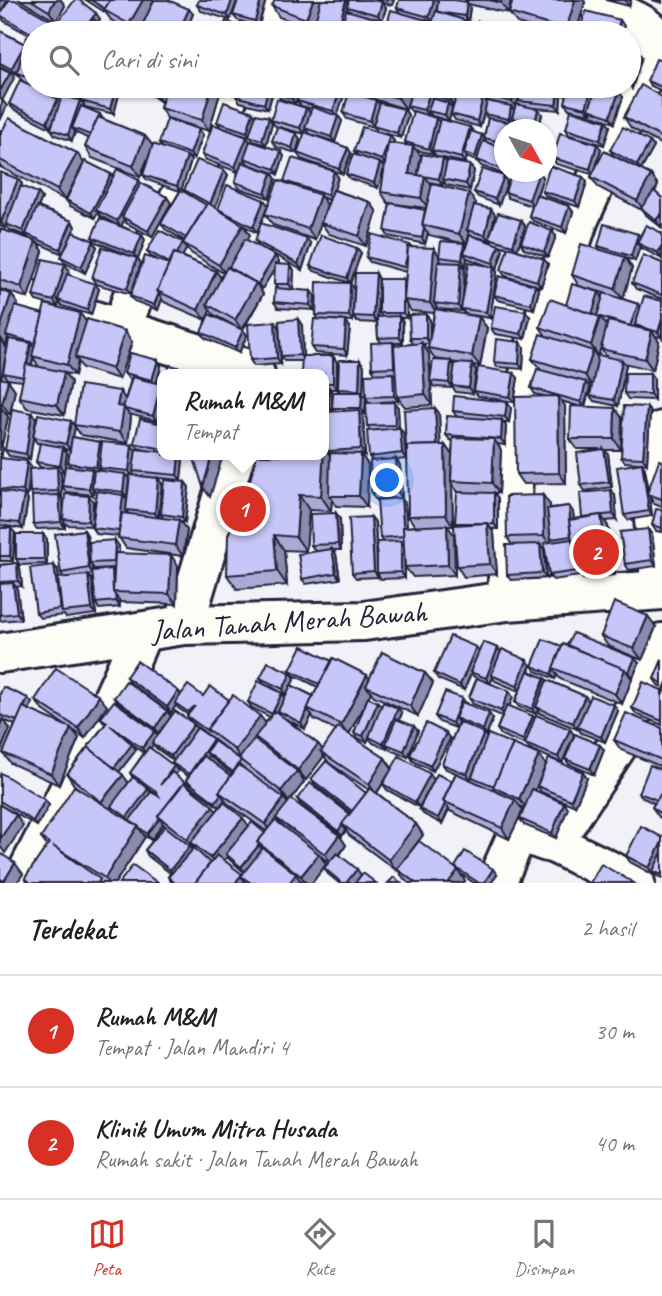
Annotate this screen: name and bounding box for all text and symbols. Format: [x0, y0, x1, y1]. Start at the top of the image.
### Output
search box [21, 21, 641, 98]
icon: search [45, 41, 83, 79]
text: Cari di sini [101, 43, 197, 76]
north arrow [494, 119, 557, 182]
popup [157, 369, 329, 460]
text: Rumah M&M [183, 384, 303, 417]
text: Tempat [183, 417, 238, 446]
your location [370, 463, 404, 497]
pin: 1 [220, 483, 266, 535]
pin: 2 [573, 526, 619, 578]
street label: Jalan Tanah Merah Bawah [148, 592, 429, 650]
text: Terdekat [28, 910, 116, 948]
text: 2 hasil [581, 914, 634, 943]
text: Rumah M&M [95, 1000, 214, 1033]
text: 1 [46, 1017, 56, 1046]
text: 30 m [595, 1017, 634, 1046]
text: Tempat · Jalan Mandiri 4 [95, 1033, 289, 1062]
text: Klinik Umum Mitra Husada [95, 1112, 337, 1145]
text: 2 [46, 1129, 56, 1158]
text: 40 m [595, 1129, 634, 1158]
text: Rumah sakit · Jalan Tanah Merah Bawah [95, 1145, 418, 1174]
tab: Peta [88, 1215, 126, 1281]
tab: Rute [301, 1215, 339, 1281]
tab: Disimpan [514, 1215, 574, 1281]

